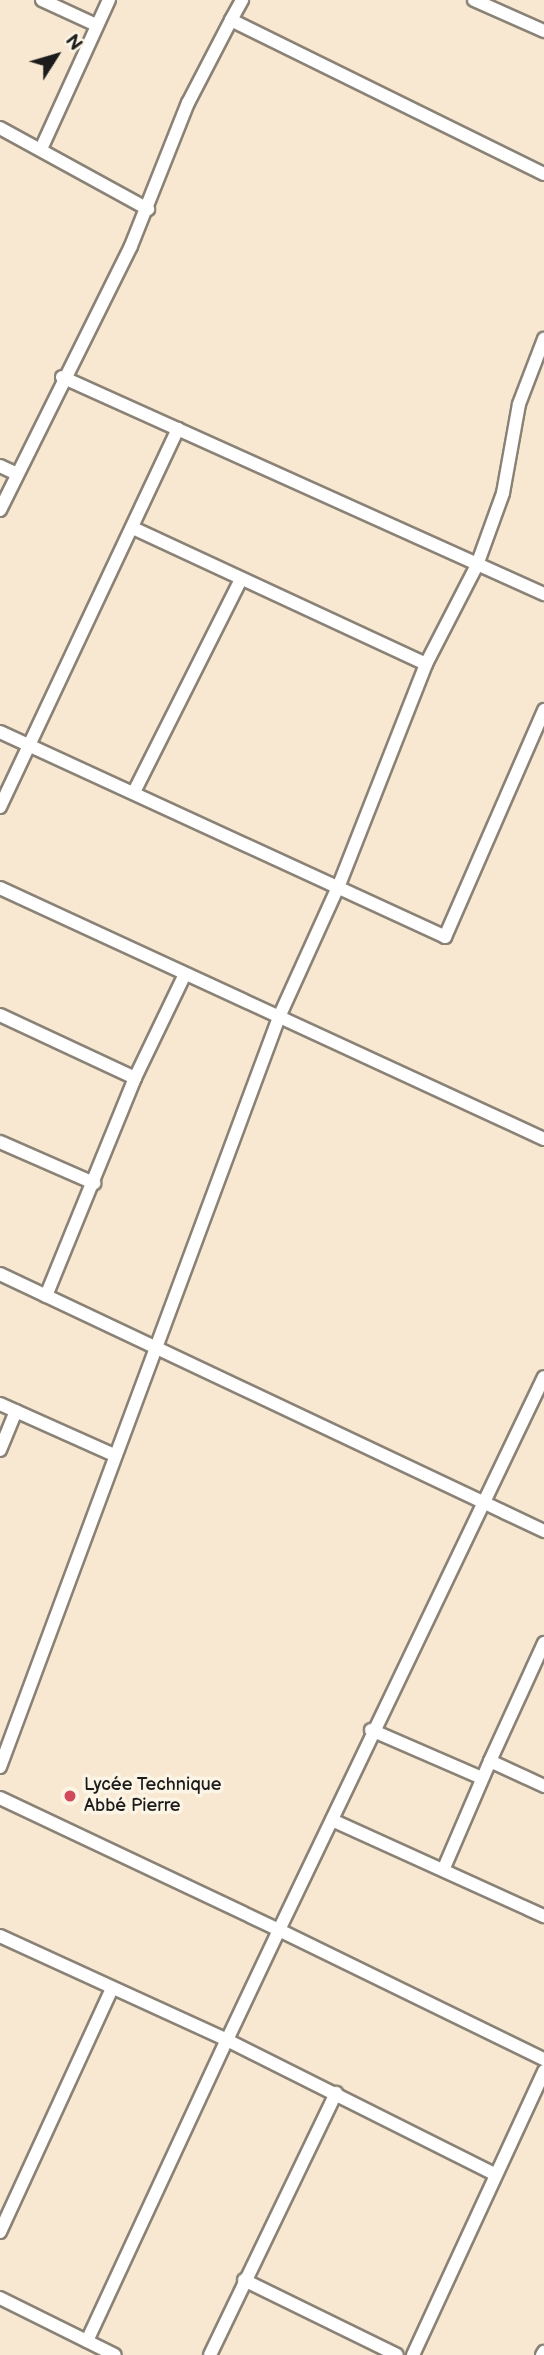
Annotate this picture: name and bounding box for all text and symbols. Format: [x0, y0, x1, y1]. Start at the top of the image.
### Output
north arrow [21, 21, 91, 91]
text: N [60, 30, 87, 56]
place label: Lycée Technique Abbé Pierre [84, 1775, 222, 1817]
marker: Lycée Technique Abbé Pierre [62, 1788, 78, 1804]

